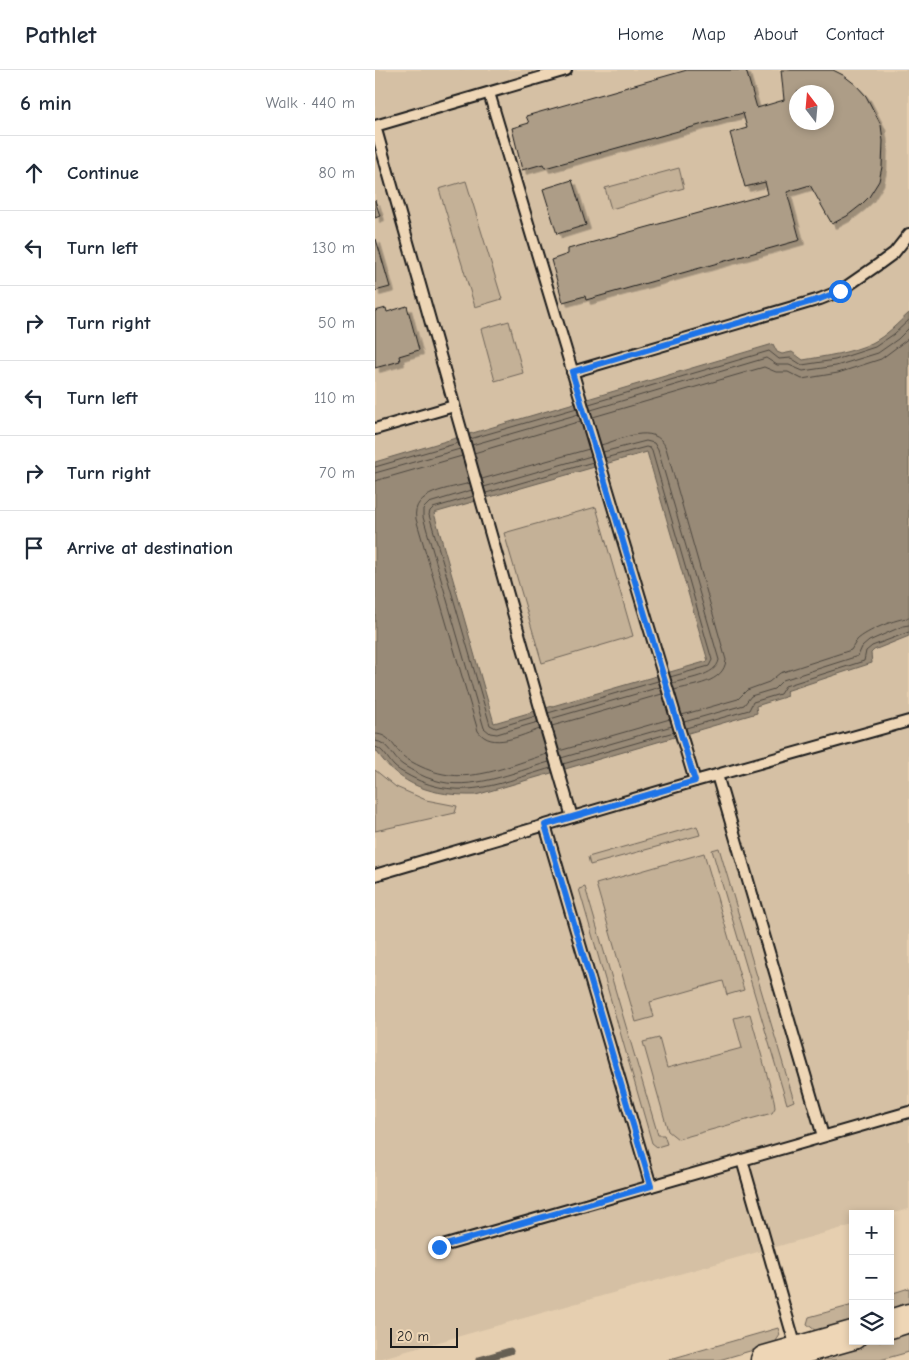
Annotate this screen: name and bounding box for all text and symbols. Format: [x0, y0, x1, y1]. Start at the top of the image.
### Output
text: Pathlet [25, 21, 96, 49]
text: Home [617, 24, 664, 45]
text: Map [692, 24, 726, 45]
text: About [754, 24, 798, 45]
text: Contact [826, 24, 884, 45]
north arrow [789, 85, 834, 130]
text: 6 min [20, 91, 72, 115]
text: Walk · 440 m [265, 94, 355, 112]
icon: ahead [20, 159, 48, 187]
text: Continue [67, 162, 139, 184]
text: 80 m [318, 164, 355, 182]
icon: left [20, 234, 48, 262]
text: Turn left [67, 237, 138, 259]
text: 130 m [312, 239, 355, 257]
route start [829, 280, 852, 303]
icon: right [20, 309, 48, 337]
text: Turn right [67, 312, 151, 334]
text: 50 m [318, 314, 355, 332]
icon: left [20, 384, 48, 412]
text: Turn left [67, 387, 138, 409]
text: 110 m [314, 389, 355, 407]
icon: right [20, 459, 48, 487]
text: Turn right [67, 462, 151, 484]
text: 70 m [319, 464, 355, 482]
icon: arrive [20, 534, 48, 562]
text: Arrive at destination [67, 537, 233, 559]
map controls [849, 1210, 894, 1345]
button: + [849, 1210, 894, 1255]
route end [428, 1236, 451, 1259]
button: − [849, 1255, 894, 1300]
button: layers [849, 1300, 894, 1345]
scale bar [390, 1325, 457, 1348]
text: 20 m [397, 1328, 429, 1345]

